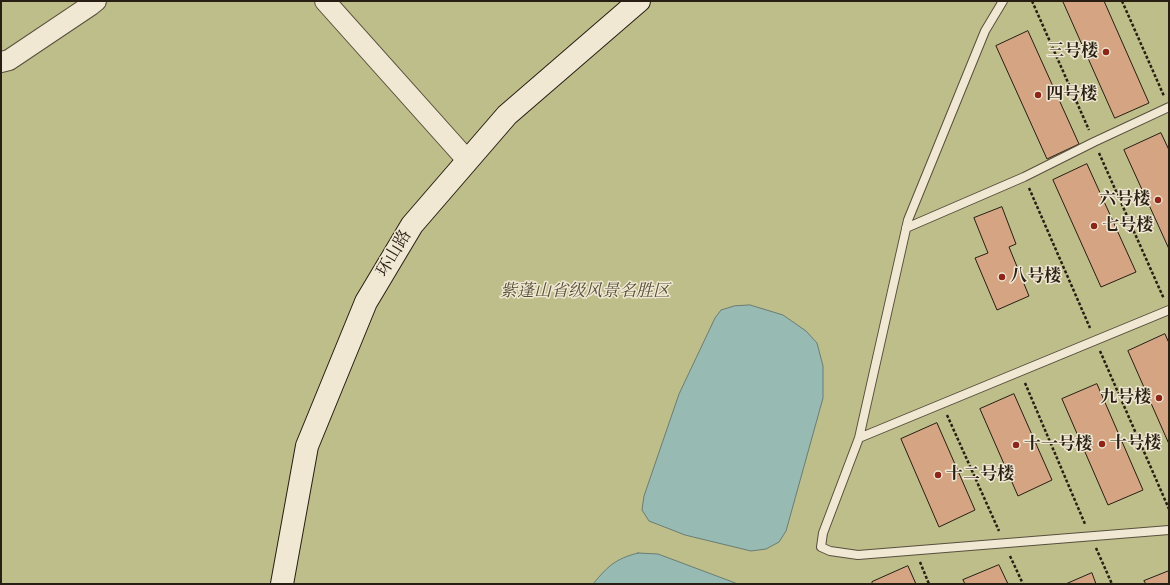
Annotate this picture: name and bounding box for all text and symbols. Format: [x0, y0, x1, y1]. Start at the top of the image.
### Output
place label: 三号楼 [1047, 42, 1098, 62]
marker: 三号楼 [1101, 47, 1111, 57]
place label: 四号楼 [1046, 85, 1097, 105]
marker: 四号楼 [1033, 90, 1043, 100]
place label: 六号楼 [1099, 190, 1150, 210]
marker: 六号楼 [1153, 195, 1163, 205]
place label: 七号楼 [1102, 216, 1153, 236]
marker: 七号楼 [1089, 221, 1099, 231]
street label: 环山路 [373, 227, 417, 281]
place label: 八号楼 [1010, 267, 1061, 287]
marker: 八号楼 [997, 272, 1007, 282]
park label: 紫蓬山省级风景名胜区 [500, 282, 670, 302]
place label: 九号楼 [1100, 388, 1151, 408]
marker: 九号楼 [1154, 393, 1164, 403]
place label: 十号楼 [1110, 434, 1161, 454]
place label: 十一号楼 [1024, 435, 1092, 455]
marker: 十号楼 [1097, 439, 1107, 449]
marker: 十一号楼 [1011, 440, 1021, 450]
place label: 十二号楼 [946, 465, 1014, 485]
marker: 十二号楼 [933, 470, 943, 480]

